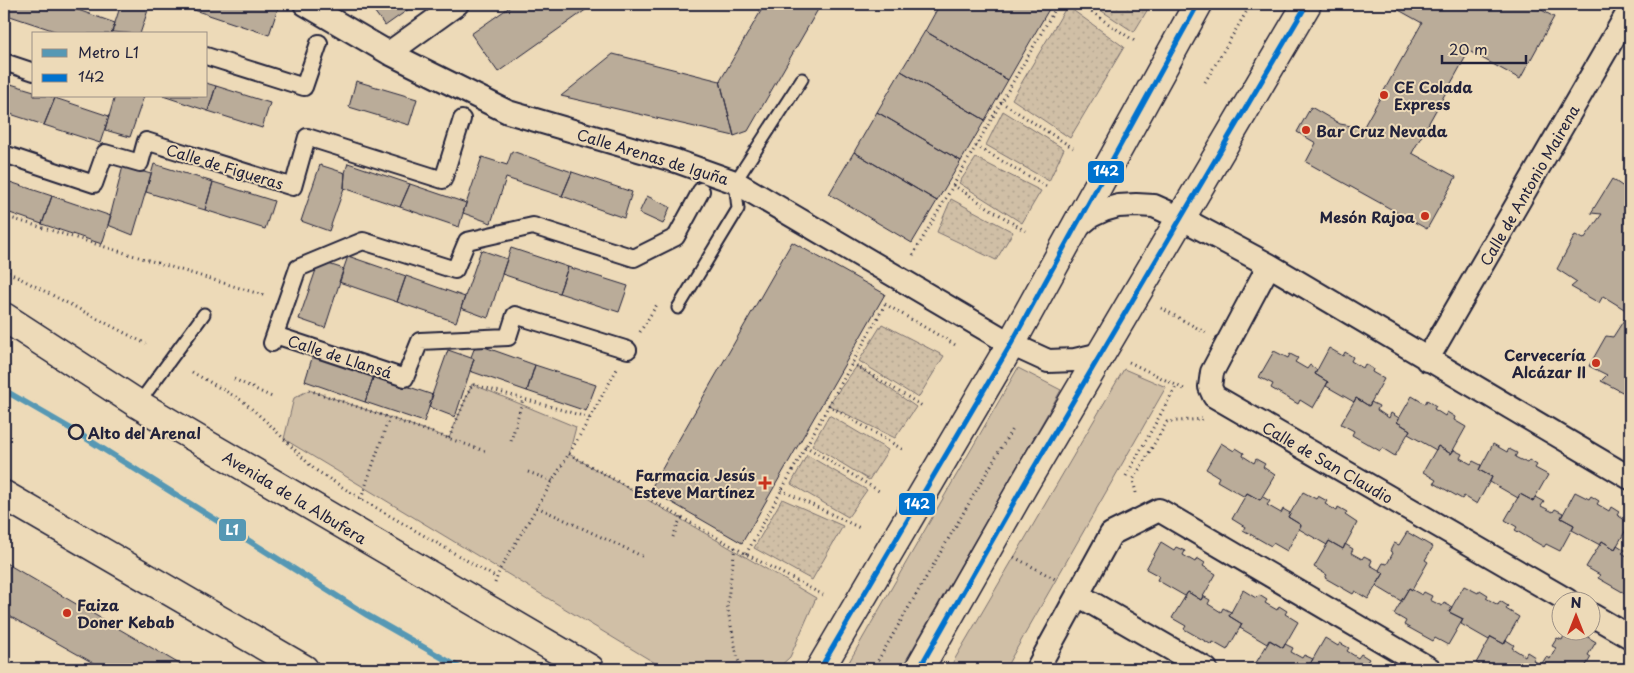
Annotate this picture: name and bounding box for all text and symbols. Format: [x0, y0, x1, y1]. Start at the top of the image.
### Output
legend [32, 32, 208, 98]
scale bar [1442, 32, 1525, 64]
text: 20 m [1449, 37, 1488, 60]
text: Metro L1 [78, 40, 139, 63]
text: 142 [78, 64, 105, 87]
place label: CE Colada Express [1394, 75, 1473, 115]
marker: CE Colada Express [1378, 89, 1390, 101]
street label: Calle de Antonio Mairena [1473, 100, 1585, 270]
place label: Bar Cruz Nevada [1316, 119, 1448, 142]
street label: Calle Arenas de Iguña [574, 122, 732, 190]
marker: Bar Cruz Nevada [1300, 124, 1312, 136]
street label: Calle de Figueras [164, 137, 287, 195]
line badge: 142 [1087, 160, 1125, 184]
text: 142 [1093, 160, 1119, 181]
place label: Mesón Rajoa [1320, 205, 1415, 228]
marker: Mesón Rajoa [1419, 210, 1431, 222]
street label: Calle de Llansá [285, 328, 395, 384]
place label: Cervecería Alcázar II [1504, 343, 1587, 383]
marker: Cervecería Alcázar II [1590, 357, 1602, 369]
street label: Calle de San Claudio [1258, 415, 1398, 509]
place label: Alto del Arenal [88, 421, 201, 444]
marker: Alto del Arenal [68, 424, 84, 440]
street label: Avenida de la Albufera [219, 445, 372, 550]
place label: Farmacia Jesús Esteve Martínez [634, 463, 755, 503]
marker: Farmacia Jesús Esteve Martínez [759, 477, 771, 489]
line badge: 142 [898, 492, 936, 516]
text: 142 [904, 493, 930, 514]
line badge: L1 [218, 518, 247, 542]
text: L1 [225, 519, 239, 540]
north arrow [1552, 590, 1602, 640]
text: N [1570, 592, 1582, 613]
place label: Faiza Doner Kebab [77, 593, 175, 633]
marker: Faiza Doner Kebab [61, 607, 73, 619]

